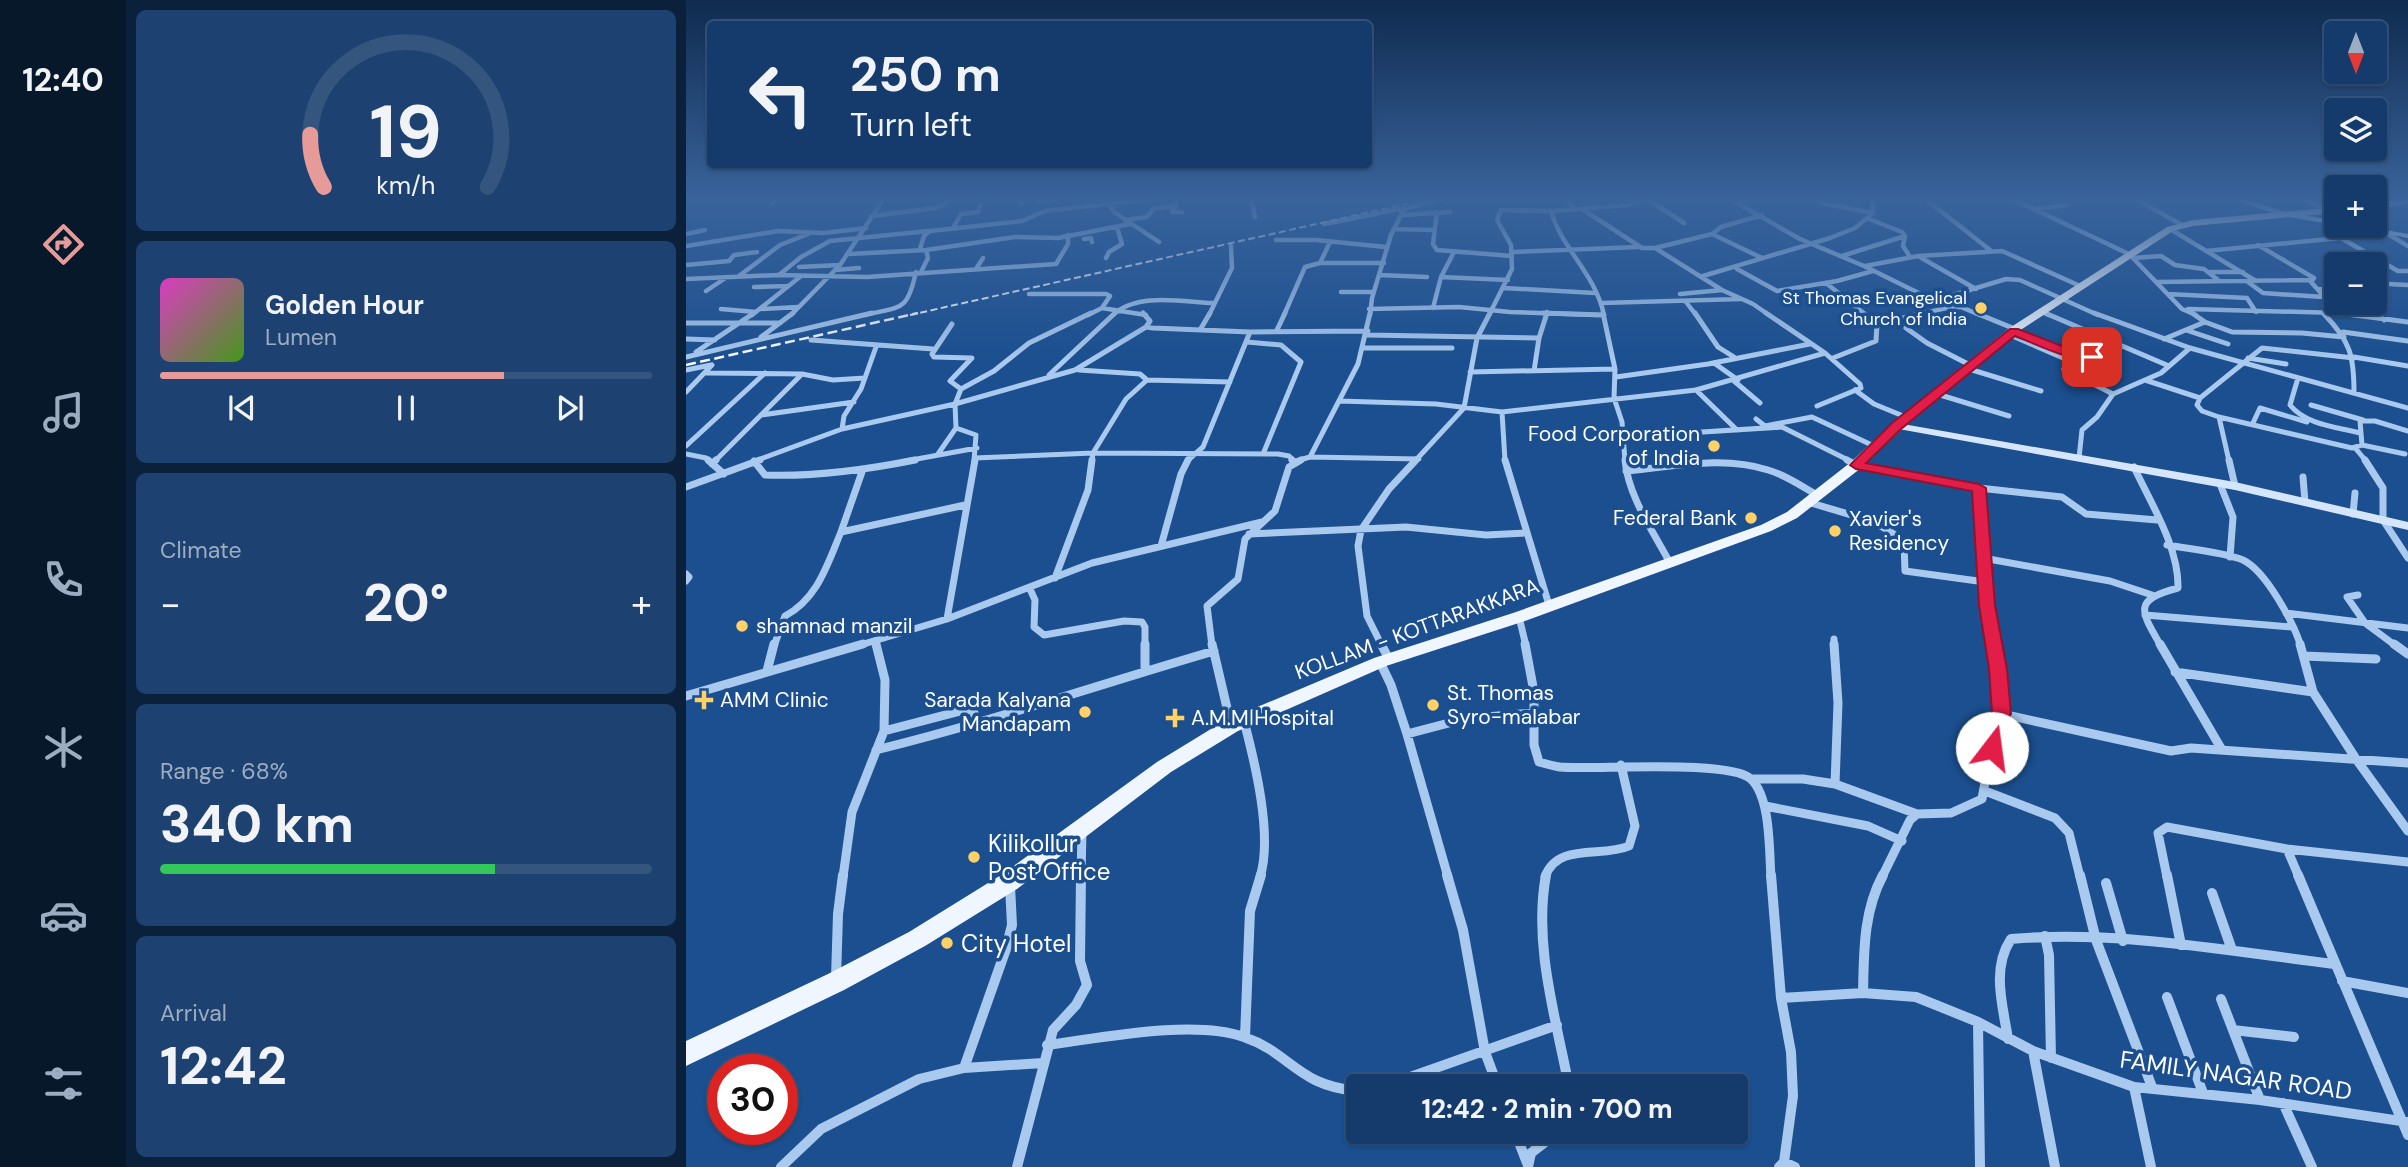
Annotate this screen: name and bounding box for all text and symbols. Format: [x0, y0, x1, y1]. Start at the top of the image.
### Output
north arrow [2324, 21, 2387, 84]
map controls [2324, 21, 2387, 315]
text: 250 m [850, 42, 1001, 106]
icon: left [735, 49, 826, 140]
text: 12:40 [22, 59, 104, 101]
text: 19 [370, 85, 442, 180]
button: layers [2324, 98, 2387, 161]
text: Turn left [850, 104, 972, 146]
text: km/h [376, 169, 436, 202]
button: + [2324, 175, 2387, 238]
icon: directions [39, 220, 88, 269]
button: − [2324, 252, 2387, 315]
place label: St Thomas Evangelical Church of India [1782, 286, 1967, 331]
text: Golden Hour [265, 288, 424, 322]
marker: St Thomas Evangelical Church of India [1973, 300, 1989, 316]
text: Lumen [265, 322, 337, 352]
pin [2062, 327, 2122, 387]
icon: arrive [2073, 338, 2111, 376]
icon: music [39, 388, 88, 437]
icon: previous [223, 389, 261, 427]
icon: pause [387, 389, 425, 427]
icon: next [551, 389, 589, 427]
place label: Food Corporation of India [1528, 420, 1700, 472]
marker: Food Corporation of India [1706, 438, 1722, 454]
place label: Federal Bank [1613, 504, 1737, 532]
place label: Xavier's Residency [1849, 505, 1950, 557]
marker: Federal Bank [1743, 510, 1759, 526]
marker: Xavier's Residency [1827, 523, 1843, 539]
text: Climate [160, 535, 242, 565]
icon: phone [39, 555, 88, 604]
text: 20° [363, 569, 449, 637]
street label: KOLLAM - KOTTARAKKARA [1291, 572, 1543, 686]
text: − [160, 579, 181, 629]
text: + [631, 579, 652, 629]
place label: shamnad manzil [756, 612, 913, 640]
marker: shamnad manzil [734, 618, 750, 634]
place label: St. Thomas Syro-malabar [1447, 679, 1581, 731]
place label: AMM Clinic [720, 686, 829, 714]
place label: Sarada Kalyana Mandapam [924, 686, 1071, 738]
marker: AMM Clinic [694, 690, 714, 710]
marker: St. Thomas Syro-malabar [1425, 697, 1441, 713]
marker: Sarada Kalyana Mandapam [1077, 704, 1093, 720]
place label: A.M.M Hospital [1191, 704, 1334, 732]
marker: A.M.M Hospital [1165, 708, 1185, 728]
position arrow [1955, 711, 2029, 785]
icon: climate [39, 723, 88, 772]
text: Range · 68% [160, 756, 288, 786]
text: 340 km [160, 790, 354, 858]
place label: Kilikollur Post Office [988, 828, 1110, 887]
marker: Kilikollur Post Office [966, 849, 982, 865]
icon: car [39, 891, 88, 940]
place label: City Hotel [961, 928, 1071, 959]
marker: City Hotel [939, 935, 955, 951]
text: Arrival [160, 998, 227, 1028]
text: 12:42 [160, 1032, 287, 1100]
street label: FAMILY NAGAR ROAD [2118, 1043, 2354, 1107]
speed limit sign: 30 [707, 1054, 798, 1145]
icon: filters [39, 1059, 88, 1108]
text: 12:42 · 2 min · 700 m [1421, 1092, 1673, 1126]

